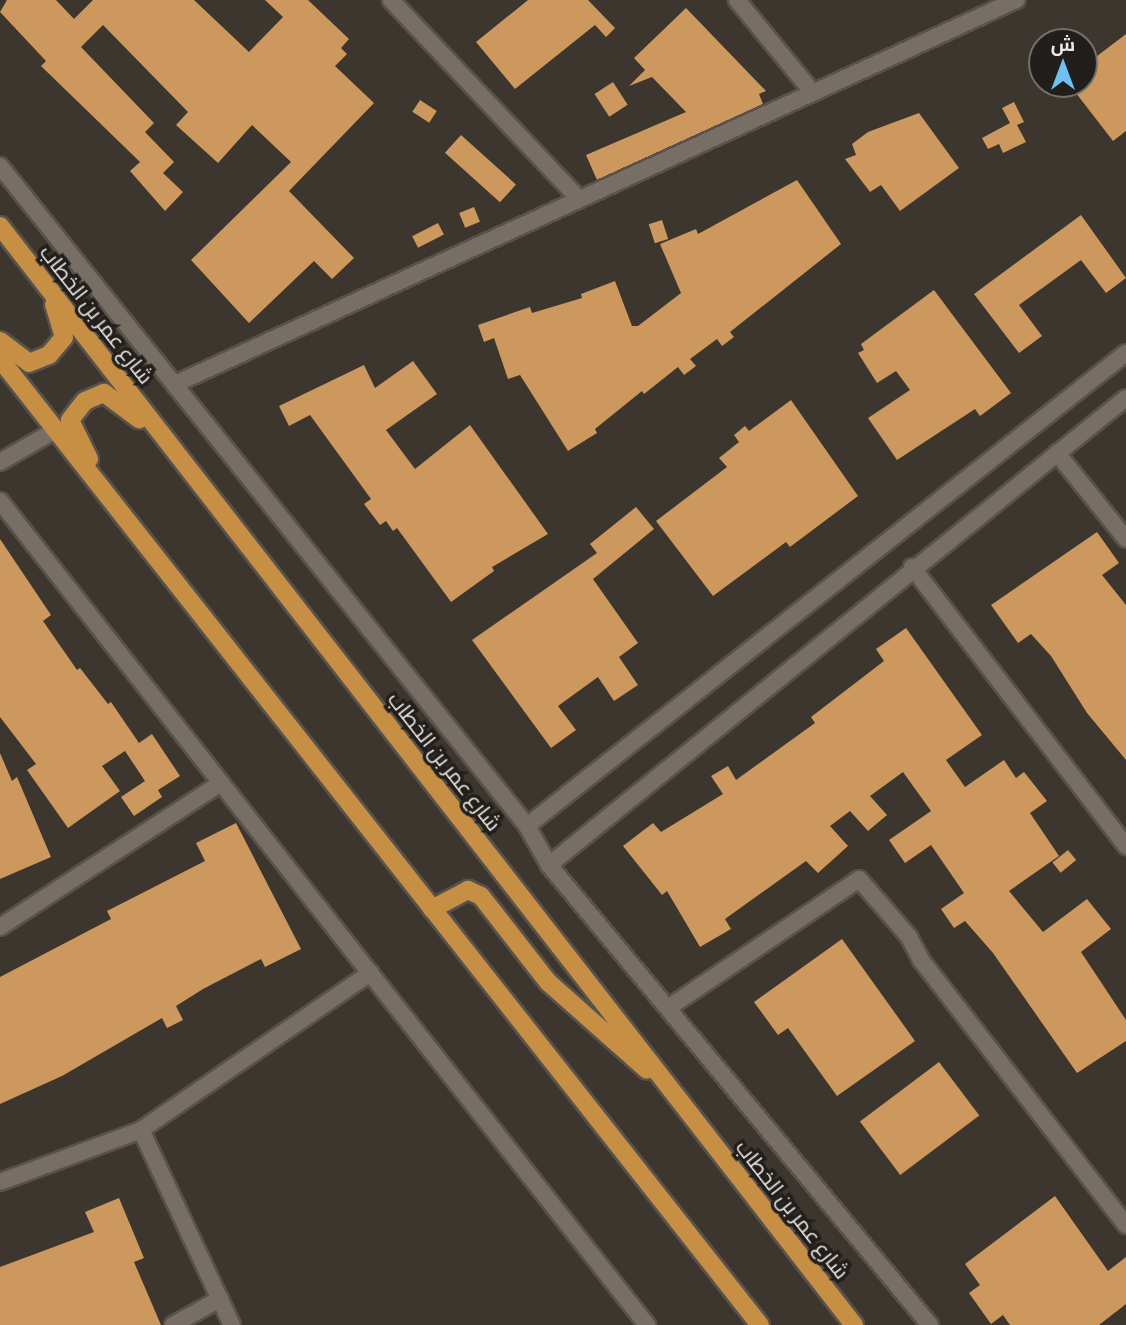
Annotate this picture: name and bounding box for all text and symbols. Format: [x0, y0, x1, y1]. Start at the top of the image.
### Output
north arrow [1028, 28, 1098, 98]
text: ش [1051, 32, 1075, 55]
street label: شارع عمر بن الخطاب [35, 240, 159, 388]
street label: شارع عمر بن الخطاب [383, 687, 507, 835]
street label: شارع عمر بن الخطاب [731, 1135, 855, 1283]

